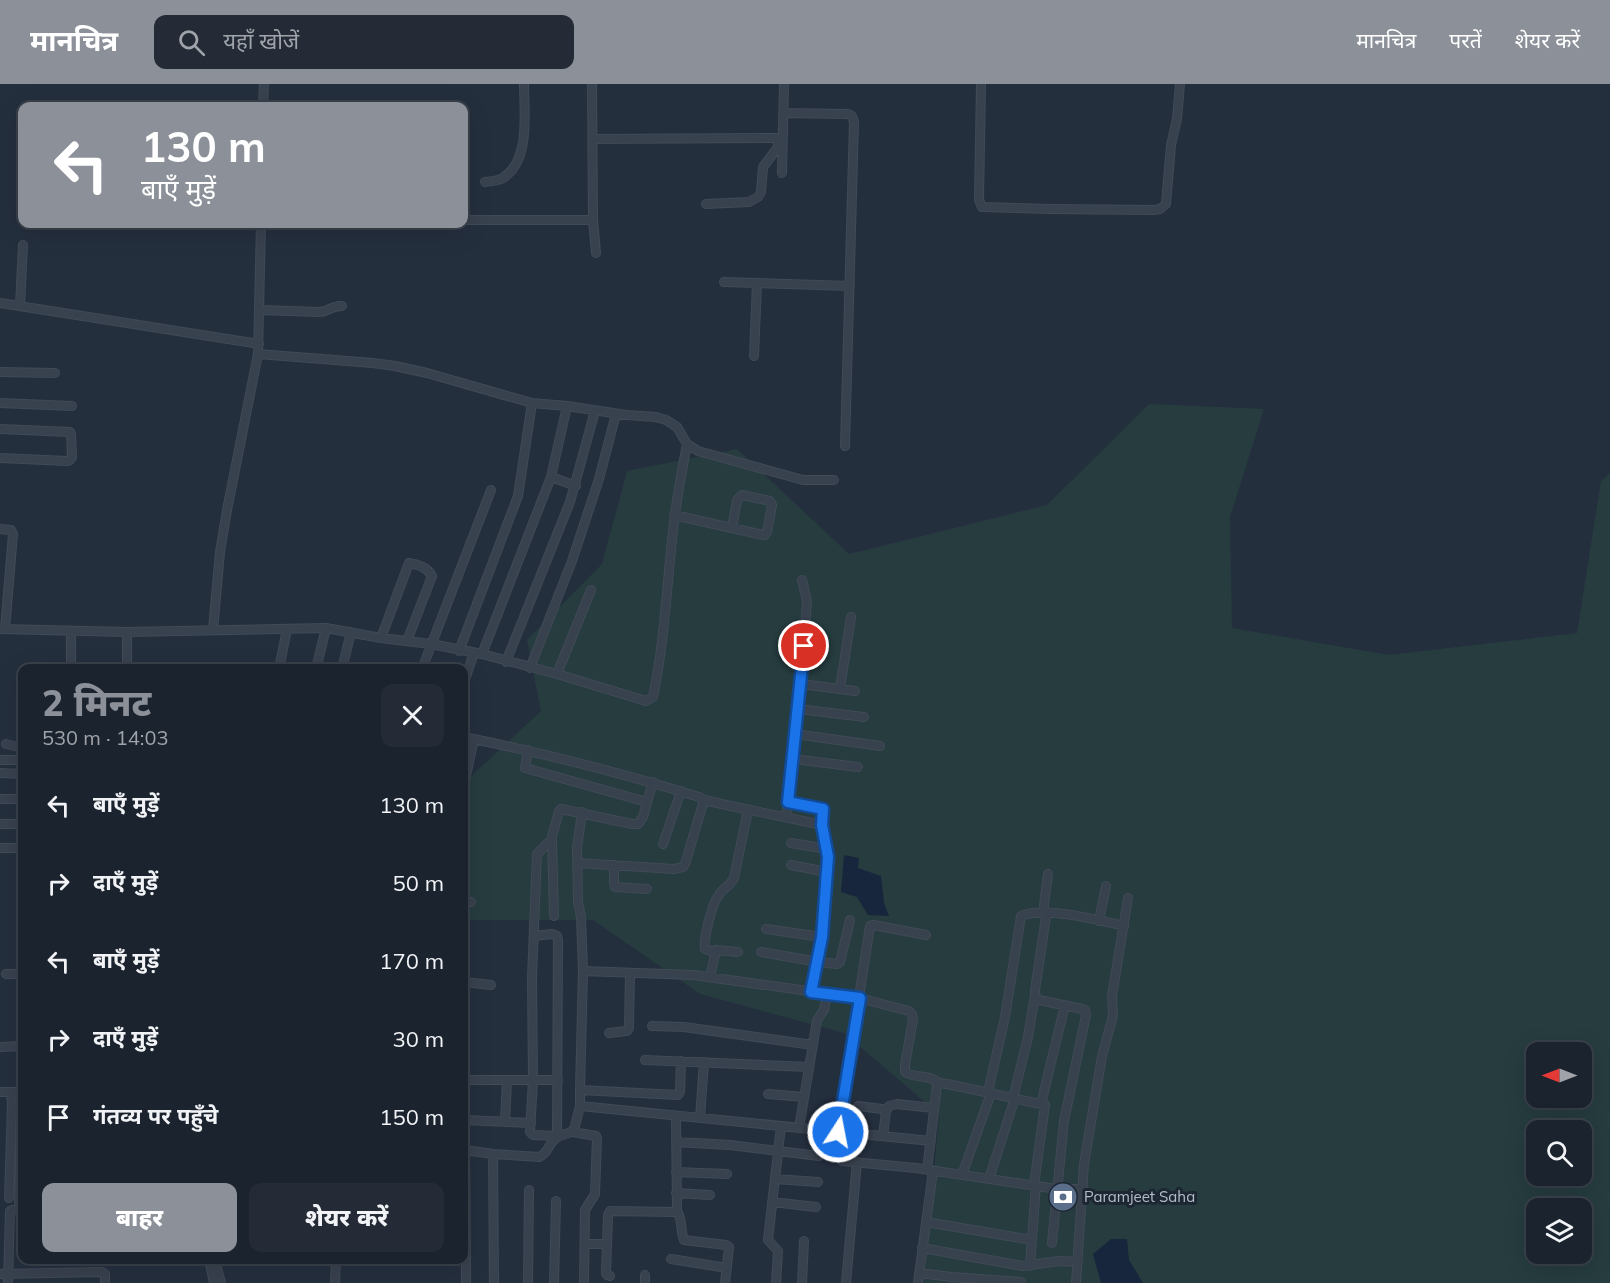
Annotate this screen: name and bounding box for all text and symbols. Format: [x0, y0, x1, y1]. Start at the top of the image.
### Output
search box [154, 15, 574, 69]
text: मानचित्र [30, 23, 118, 58]
icon: search [175, 26, 208, 59]
text: यहाँ खोजें [223, 27, 299, 55]
text: मानचित्र [1356, 27, 1416, 53]
text: परतें [1449, 27, 1482, 53]
text: शेयर करें [1515, 27, 1580, 53]
text: 130 m [141, 120, 266, 173]
icon: left [42, 126, 120, 204]
text: बाएँ मुड़ें [141, 172, 216, 206]
pin [778, 620, 829, 671]
icon: arrive [787, 629, 820, 662]
text: 2 मिनट [42, 680, 151, 725]
button: close [381, 684, 444, 747]
text: 530 m · 14:03 [42, 725, 168, 750]
icon: left [42, 789, 75, 822]
text: बाएँ मुड़ें [93, 790, 159, 818]
text: 130 m [379, 791, 444, 819]
icon: right [42, 867, 75, 900]
text: दाएँ मुड़ें [93, 868, 158, 896]
text: 50 m [393, 869, 444, 897]
icon: left [42, 945, 75, 978]
text: बाएँ मुड़ें [93, 946, 159, 974]
text: 170 m [379, 947, 444, 975]
icon: right [42, 1023, 75, 1056]
text: दाएँ मुड़ें [93, 1024, 158, 1052]
text: 30 m [393, 1025, 444, 1053]
north arrow [1526, 1042, 1592, 1108]
map controls [1526, 1042, 1592, 1264]
position arrow [806, 1100, 870, 1164]
icon: arrive [42, 1101, 75, 1134]
text: गंतव्य पर पहुँचे [93, 1102, 218, 1130]
text: 150 m [379, 1103, 444, 1131]
button: search [1526, 1120, 1592, 1186]
bank icon: Paramjeet Saha [1047, 1181, 1079, 1213]
button: बाहर [42, 1183, 237, 1252]
button: शेयर करें [249, 1183, 444, 1252]
place label: Paramjeet Saha [1084, 1187, 1195, 1206]
button: layers [1526, 1198, 1592, 1264]

